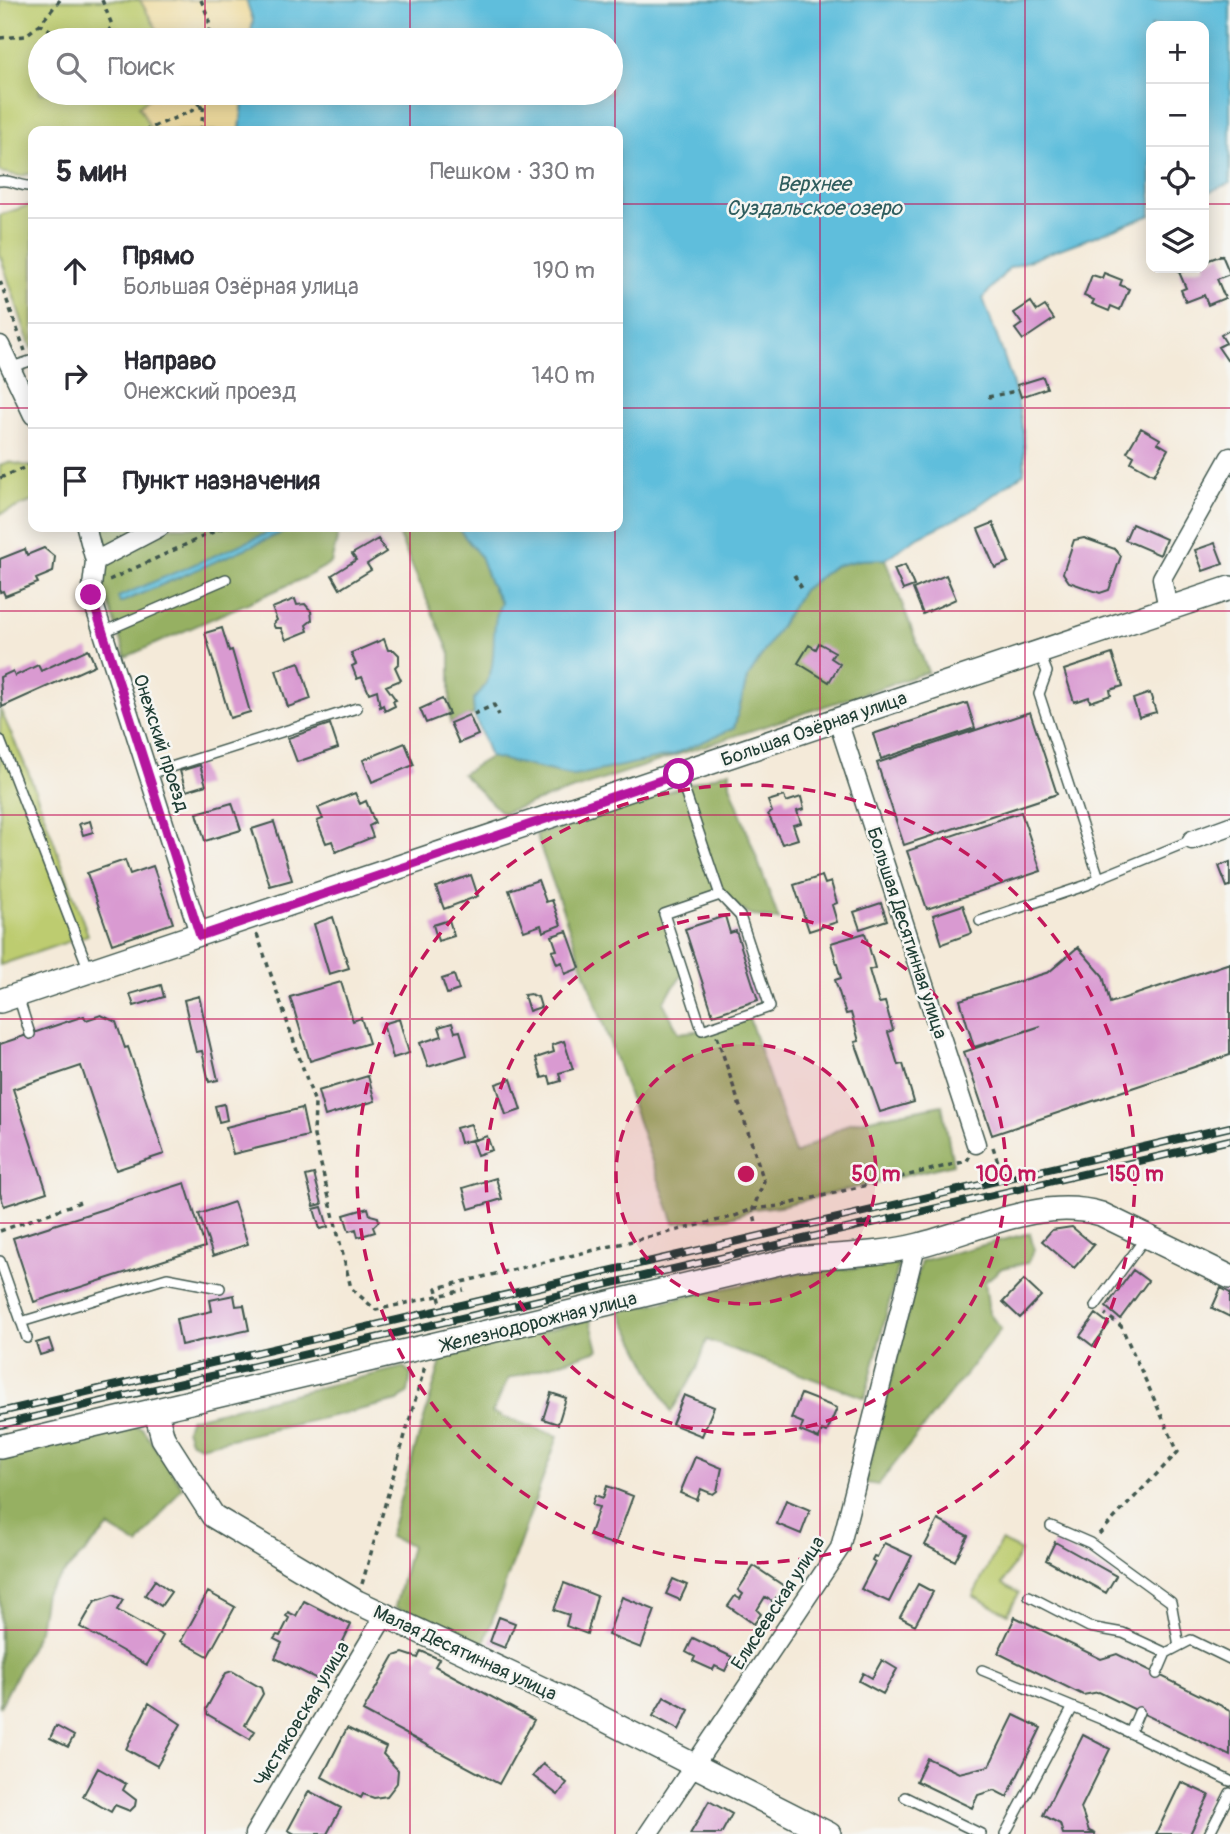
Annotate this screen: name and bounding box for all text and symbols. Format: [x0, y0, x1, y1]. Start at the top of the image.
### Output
map controls [1146, 21, 1209, 273]
button: + [1146, 21, 1209, 84]
search box [28, 28, 623, 105]
icon: search [52, 48, 90, 86]
text: Поиск [108, 51, 176, 83]
button: − [1146, 84, 1209, 147]
button: locate [1146, 147, 1209, 210]
text: 5 мин [56, 153, 127, 190]
text: Пешком · 330 m [430, 157, 595, 186]
water label: Верхнее Суздальское озеро [726, 171, 904, 222]
button: layers [1146, 210, 1209, 273]
text: Прямо [123, 240, 194, 272]
icon: ahead [56, 252, 94, 290]
text: 190 m [533, 256, 595, 285]
text: Большая Озёрная улица [123, 272, 359, 301]
text: Направо [123, 345, 216, 377]
icon: right [56, 357, 94, 395]
text: 140 m [532, 361, 595, 390]
text: Онежский проезд [123, 377, 296, 406]
icon: arrive [56, 462, 94, 500]
text: Пункт назначения [123, 465, 320, 497]
route end [75, 579, 106, 610]
street label: Онежский проезд [127, 671, 195, 815]
street label: Большая Озёрная улица [718, 686, 910, 772]
route start [663, 758, 694, 789]
street label: Большая Десятинная улица [861, 824, 953, 1042]
text: 50 m [852, 1161, 901, 1188]
text: 100 m [976, 1161, 1036, 1188]
text: 150 m [1106, 1161, 1164, 1188]
centre of rings [734, 1162, 758, 1186]
street label: Железнодорожная улица [436, 1286, 639, 1359]
street label: Елисеевская улица [726, 1531, 830, 1674]
street label: Малая Десятинная улица [369, 1600, 561, 1706]
street label: Чистяковская улица [249, 1637, 355, 1791]

